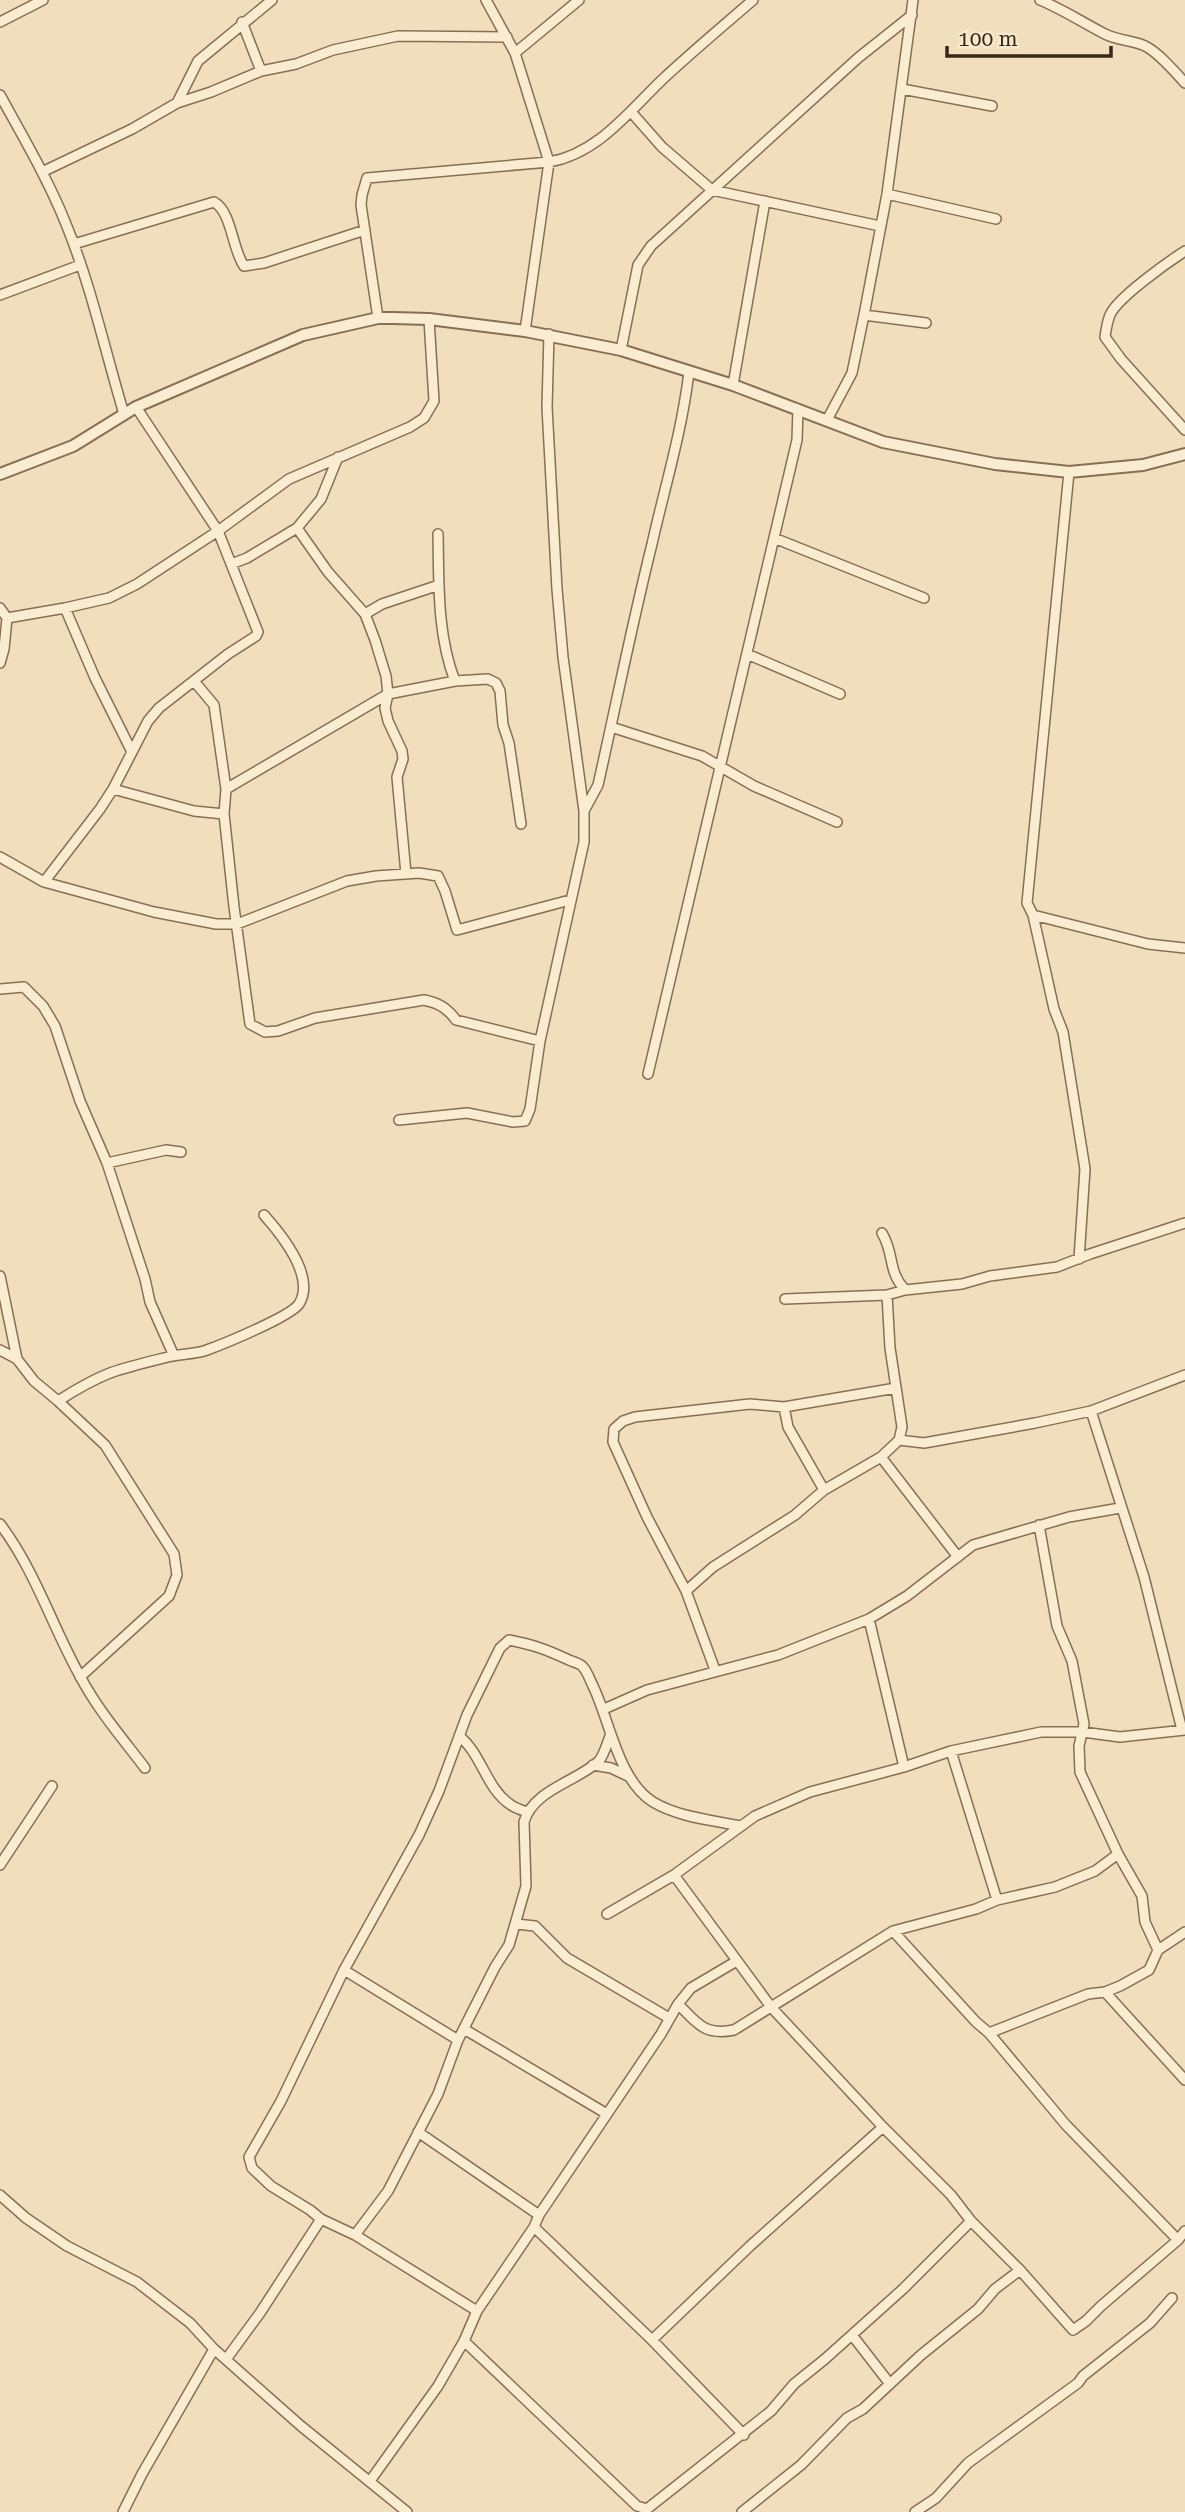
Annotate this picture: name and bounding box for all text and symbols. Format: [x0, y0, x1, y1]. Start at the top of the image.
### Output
scale bar [947, 14, 1112, 58]
text: 100 m [958, 27, 1018, 51]

